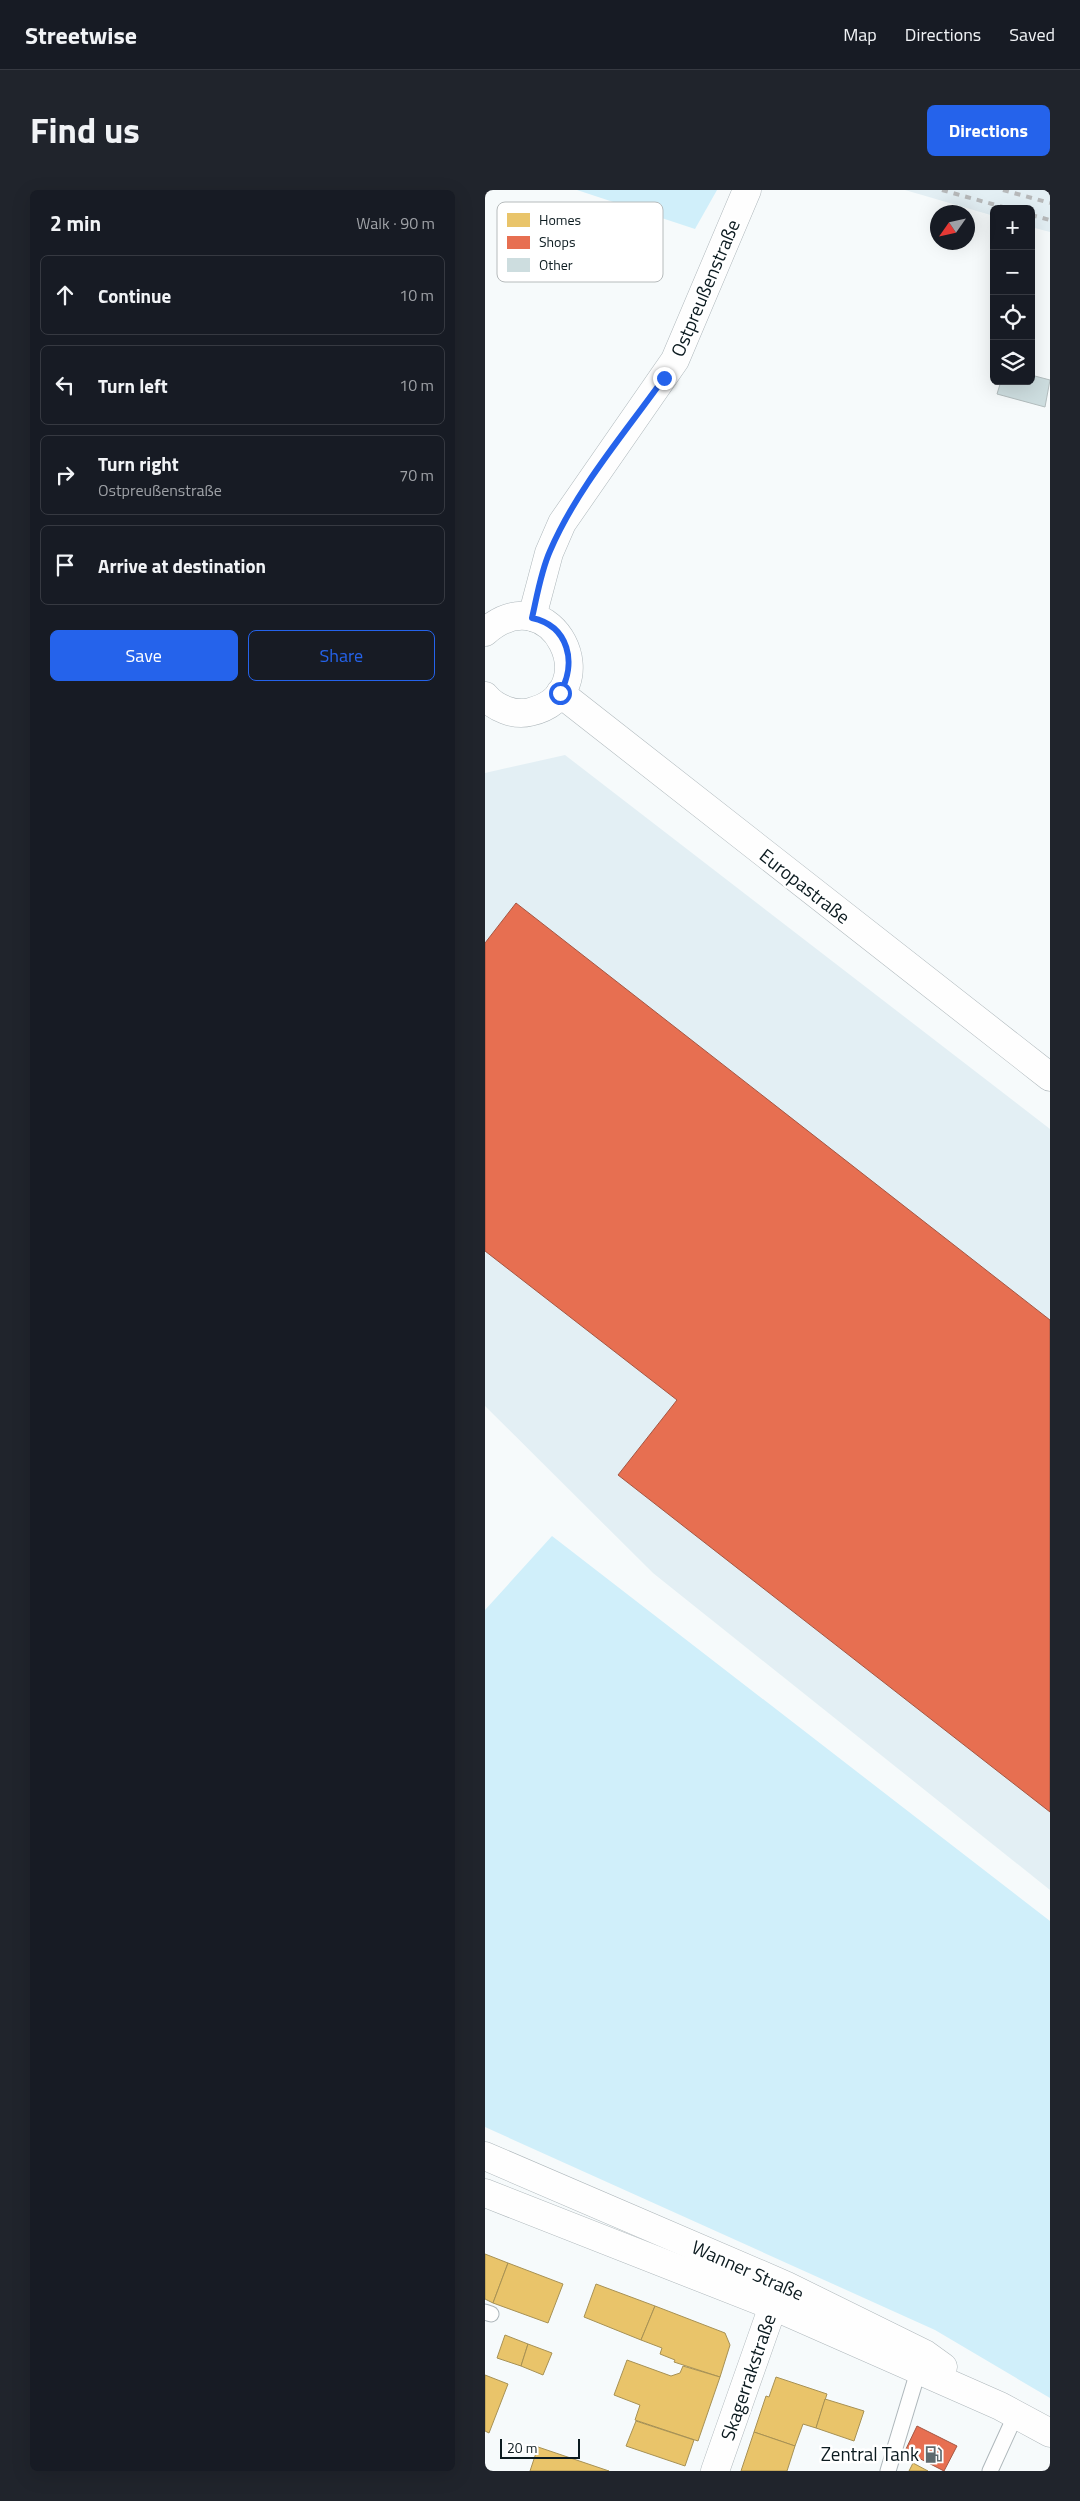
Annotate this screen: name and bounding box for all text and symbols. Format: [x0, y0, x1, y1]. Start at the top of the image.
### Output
text: Streetwise [25, 17, 137, 53]
text: Map [843, 21, 877, 48]
text: Directions [905, 21, 981, 48]
text: Saved [1009, 21, 1055, 48]
text: Find us [30, 103, 140, 157]
button: Directions [927, 105, 1050, 156]
legend [497, 202, 663, 282]
north arrow [930, 205, 975, 250]
map controls [990, 205, 1035, 385]
button: + [990, 205, 1035, 250]
text: 2 min [50, 207, 101, 239]
text: Homes [539, 209, 581, 230]
text: Walk · 90 m [356, 211, 435, 235]
street label: Ostpreußenstraße [662, 215, 747, 361]
text: Shops [539, 231, 575, 252]
button: − [990, 250, 1035, 295]
text: Other [539, 254, 573, 275]
icon: ahead [51, 281, 79, 309]
text: Continue [98, 281, 171, 310]
text: 10 m [399, 283, 434, 307]
button: locate [990, 295, 1035, 340]
button: layers [990, 340, 1035, 385]
route end [653, 367, 676, 390]
icon: left [51, 371, 79, 399]
text: Turn left [98, 371, 168, 400]
text: 10 m [399, 373, 434, 397]
text: Turn right [98, 449, 179, 478]
icon: right [51, 461, 79, 489]
text: 70 m [399, 463, 434, 487]
text: Ostpreußenstraße [98, 478, 222, 502]
icon: arrive [51, 551, 79, 579]
text: Arrive at destination [98, 551, 266, 580]
button: Save [50, 630, 238, 681]
button: Share [248, 630, 435, 681]
route start [549, 682, 572, 705]
street label: Europastraße [754, 841, 857, 930]
street label: Wanner Straße [687, 2232, 809, 2307]
street label: Skagerrakstraße [712, 2310, 783, 2444]
scale bar [500, 2436, 580, 2459]
text: 20 m [507, 2437, 537, 2458]
place label: Zentral Tank [821, 2439, 919, 2468]
fuel station icon: Zentral Tank [923, 2444, 943, 2464]

